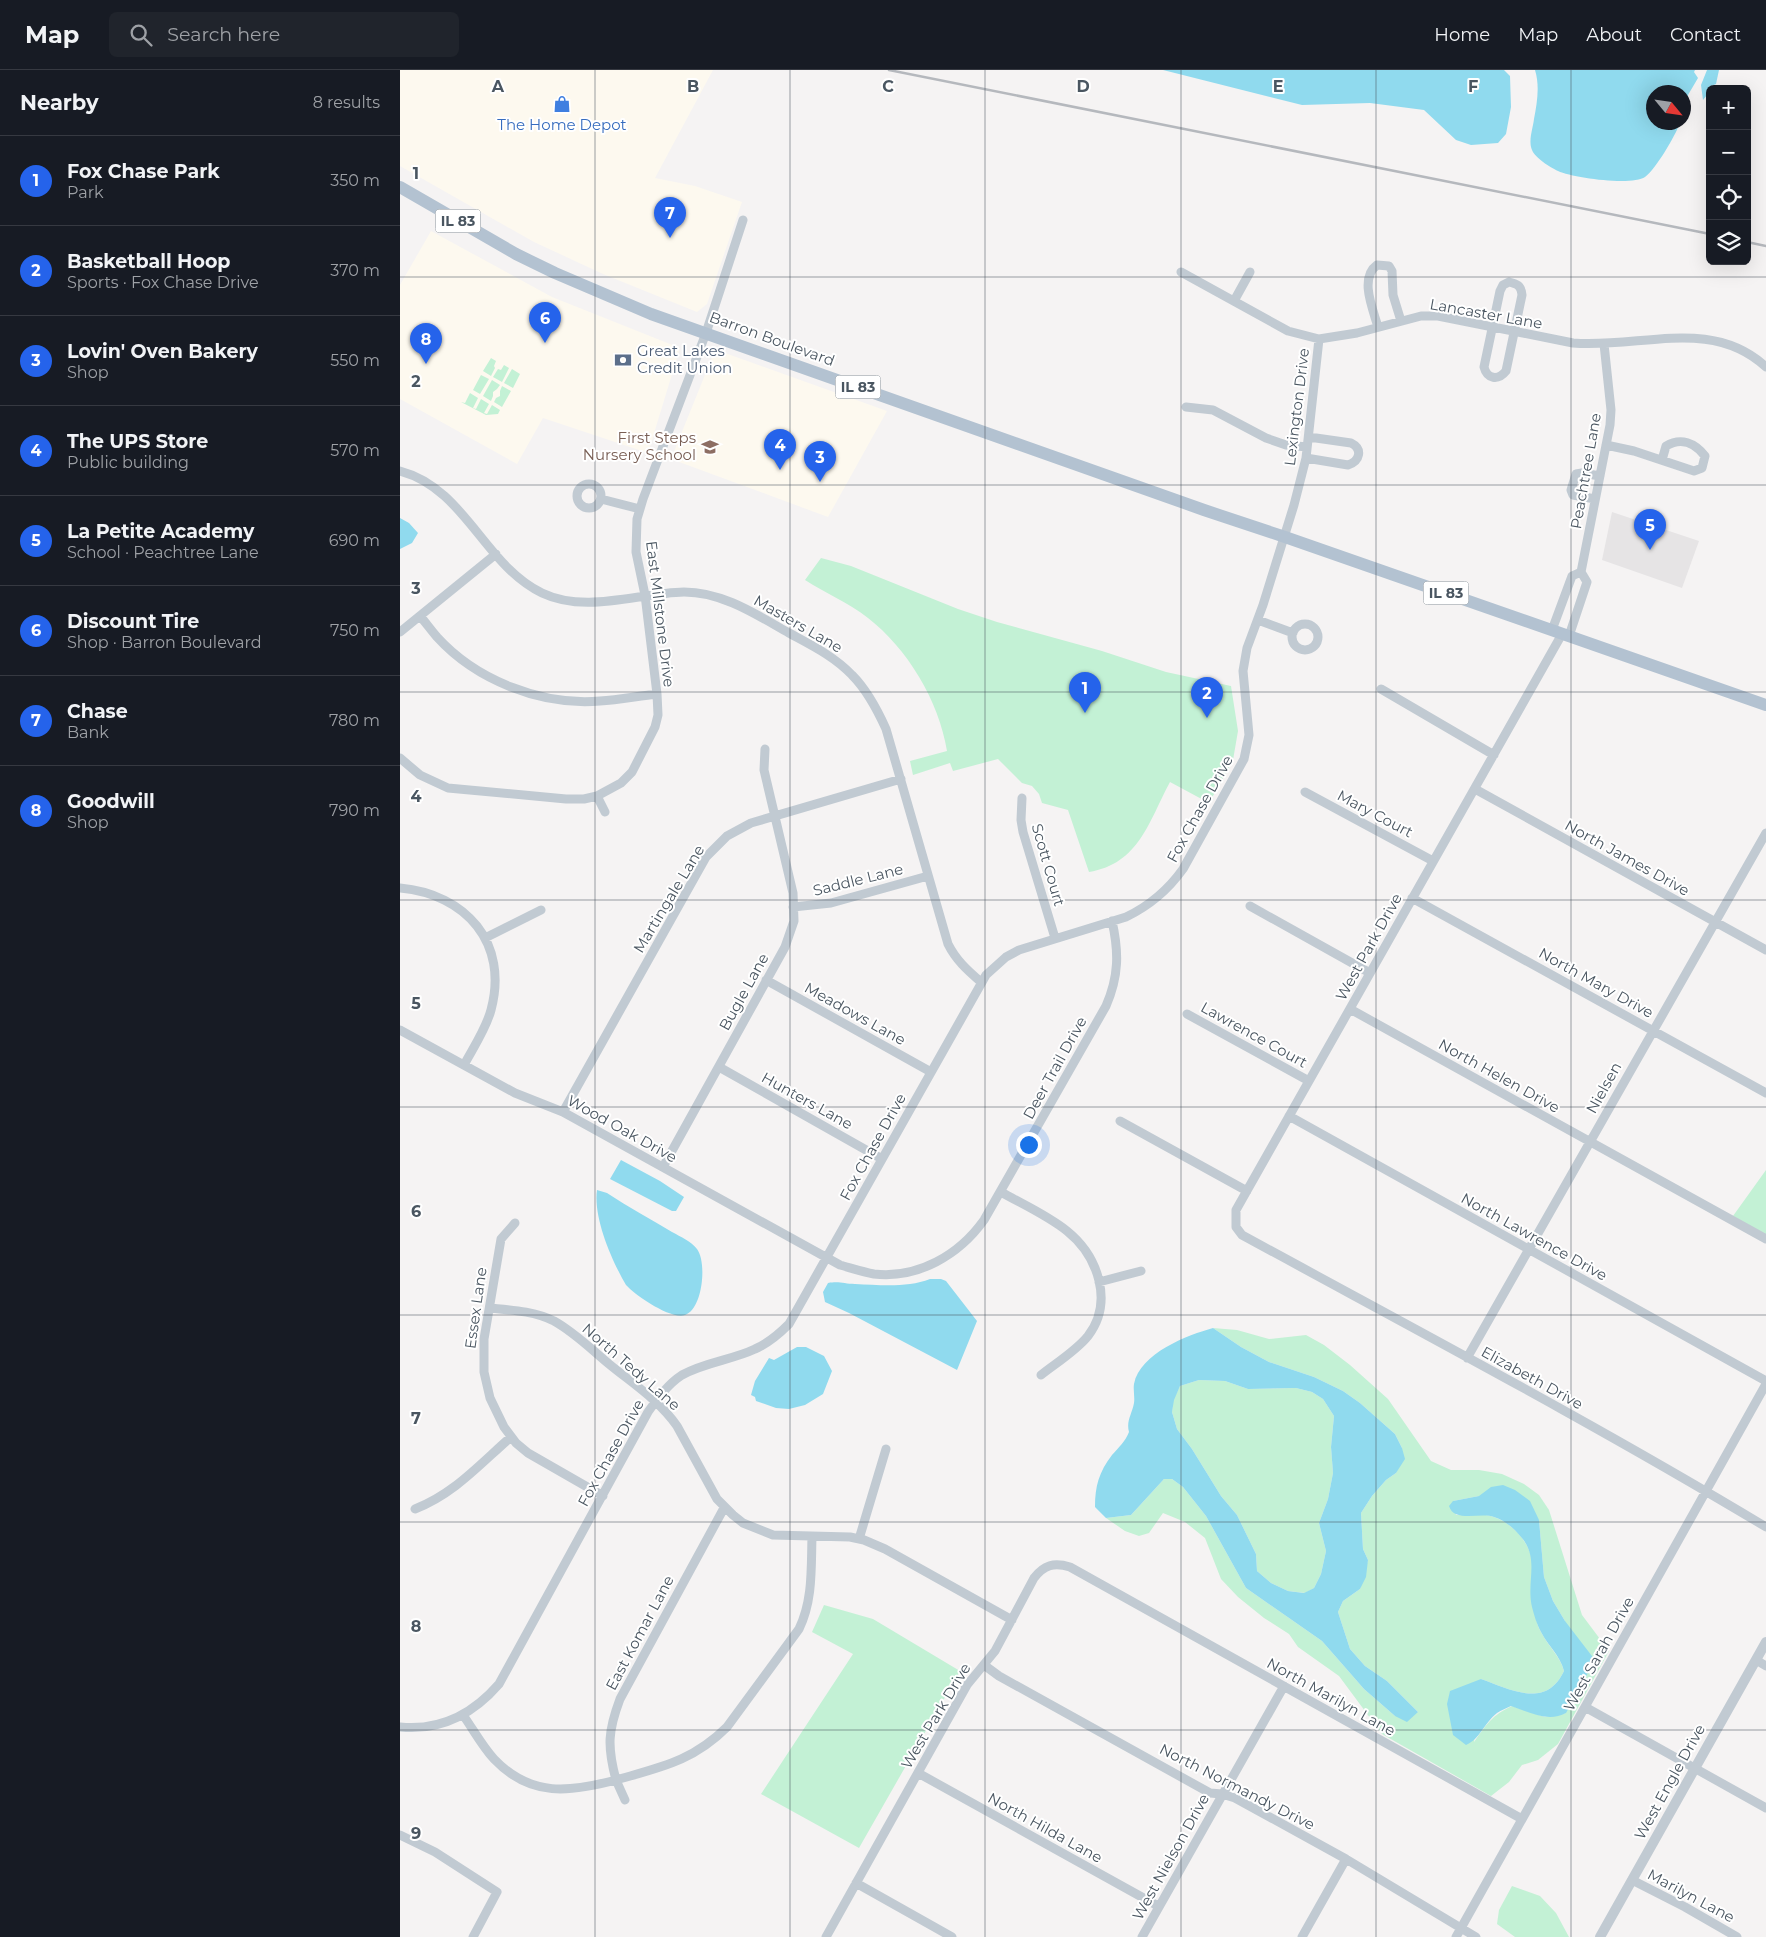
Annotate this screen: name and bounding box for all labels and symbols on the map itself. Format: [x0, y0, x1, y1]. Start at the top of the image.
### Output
text: A [491, 77, 505, 96]
text: B [687, 77, 699, 96]
text: C [882, 77, 894, 96]
text: D [1076, 77, 1090, 96]
text: E [1273, 77, 1283, 96]
text: F [1468, 77, 1478, 96]
north arrow [1646, 85, 1691, 130]
shop icon: The Home Depot [552, 94, 572, 114]
place label: The Home Depot [497, 115, 627, 134]
text: 1 [413, 164, 419, 183]
pin: 7 [654, 197, 686, 238]
road number: IL 83 [436, 210, 480, 232]
street label: Lancaster Lane [1428, 294, 1544, 333]
pin: 6 [529, 302, 561, 343]
street label: Barron Boulevard [707, 307, 837, 370]
pin: 8 [410, 323, 442, 364]
place label: Great Lakes Credit Union [637, 341, 732, 377]
street label: Lexington Drive [1280, 347, 1313, 467]
bank icon: Great Lakes Credit Union [613, 350, 633, 370]
text: 2 [411, 372, 421, 391]
road number: IL 83 [836, 376, 880, 398]
street label: Peachtree Lane [1566, 411, 1605, 530]
place label: First Steps Nursery School [583, 428, 696, 464]
pin: 4 [764, 429, 796, 470]
school or university icon: First Steps Nursery School [700, 437, 720, 457]
pin: 3 [804, 441, 836, 482]
pin: 5 [1634, 509, 1666, 550]
street label: East Millstone Drive [642, 540, 679, 688]
text: 3 [410, 579, 421, 598]
road number: IL 83 [1424, 582, 1468, 604]
street label: Masters Lane [750, 590, 846, 657]
pin: 1 [1069, 672, 1101, 713]
pin: 2 [1191, 677, 1223, 718]
street label: Fox Chase Drive [1162, 752, 1237, 866]
street label: Mary Court [1334, 786, 1416, 841]
text: 4 [410, 787, 422, 806]
street label: North James Drive [1561, 815, 1693, 900]
street label: Scott Court [1028, 821, 1069, 908]
street label: Martingale Lane [629, 841, 708, 956]
street label: Saddle Lane [811, 859, 905, 900]
street label: West Park Drive [1331, 890, 1406, 1004]
street label: North Mary Drive [1535, 943, 1657, 1022]
street label: Bugle Lane [715, 950, 773, 1034]
street label: Meadows Lane [801, 978, 909, 1049]
text: 5 [411, 994, 421, 1013]
street label: Lawrence Court [1198, 997, 1311, 1072]
street label: Deer Trail Drive [1019, 1013, 1091, 1122]
street label: North Helen Drive [1435, 1034, 1563, 1117]
street label: Nielsen [1582, 1059, 1625, 1117]
street label: Hunters Lane [758, 1068, 856, 1133]
street label: Fox Chase Drive [835, 1090, 910, 1204]
street label: Wood Oak Drive [564, 1091, 680, 1167]
your location [1016, 1132, 1042, 1158]
street label: North Lawrence Drive [1458, 1188, 1611, 1285]
text: 6 [411, 1202, 421, 1221]
street label: Essex Lane [460, 1266, 491, 1350]
street label: North Tedy Lane [578, 1319, 684, 1414]
street label: Elizabeth Drive [1478, 1342, 1586, 1413]
street label: Fox Chase Drive [573, 1396, 648, 1510]
text: 7 [411, 1409, 421, 1428]
street label: East Komar Lane [601, 1572, 678, 1693]
street label: West Sarah Drive [1559, 1593, 1638, 1714]
text: 8 [411, 1617, 421, 1636]
street label: North Marilyn Lane [1264, 1653, 1399, 1740]
street label: West Park Drive [897, 1660, 975, 1772]
street label: West Engle Drive [1630, 1721, 1709, 1843]
street label: North Normandy Drive [1156, 1739, 1318, 1834]
street label: North Hilda Lane [985, 1788, 1106, 1867]
street label: West Nielson Drive [1128, 1790, 1213, 1923]
text: 9 [411, 1824, 421, 1843]
street label: Marilyn Lane [1644, 1865, 1738, 1927]

